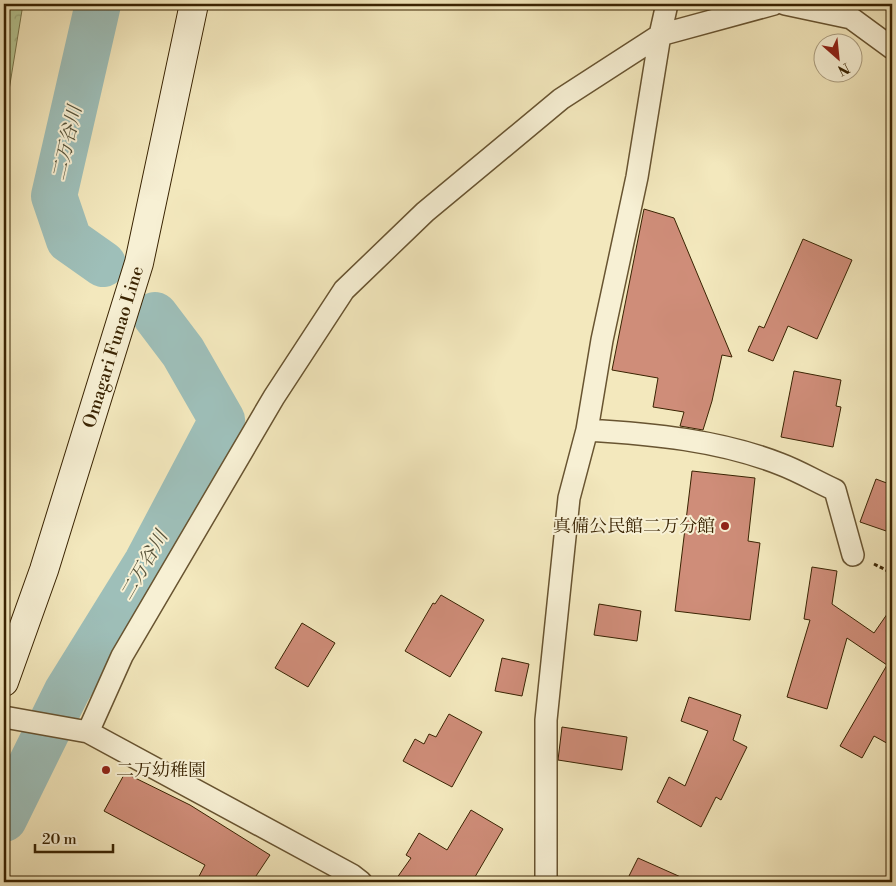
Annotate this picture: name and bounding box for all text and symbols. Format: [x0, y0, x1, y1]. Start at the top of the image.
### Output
north arrow [814, 32, 864, 82]
text: N [834, 58, 852, 79]
water label: 二万谷川 [47, 102, 88, 183]
street label: Omagari Funao Line [78, 263, 149, 431]
place label: 真備公民館二万分館 [553, 515, 715, 538]
marker: 真備公民館二万分館 [719, 520, 731, 532]
water label: 二万谷川 [114, 525, 174, 604]
place label: 二万幼稚園 [116, 759, 206, 782]
marker: 二万幼稚園 [100, 764, 112, 776]
scale bar [35, 821, 112, 853]
text: 20 m [42, 830, 77, 849]

